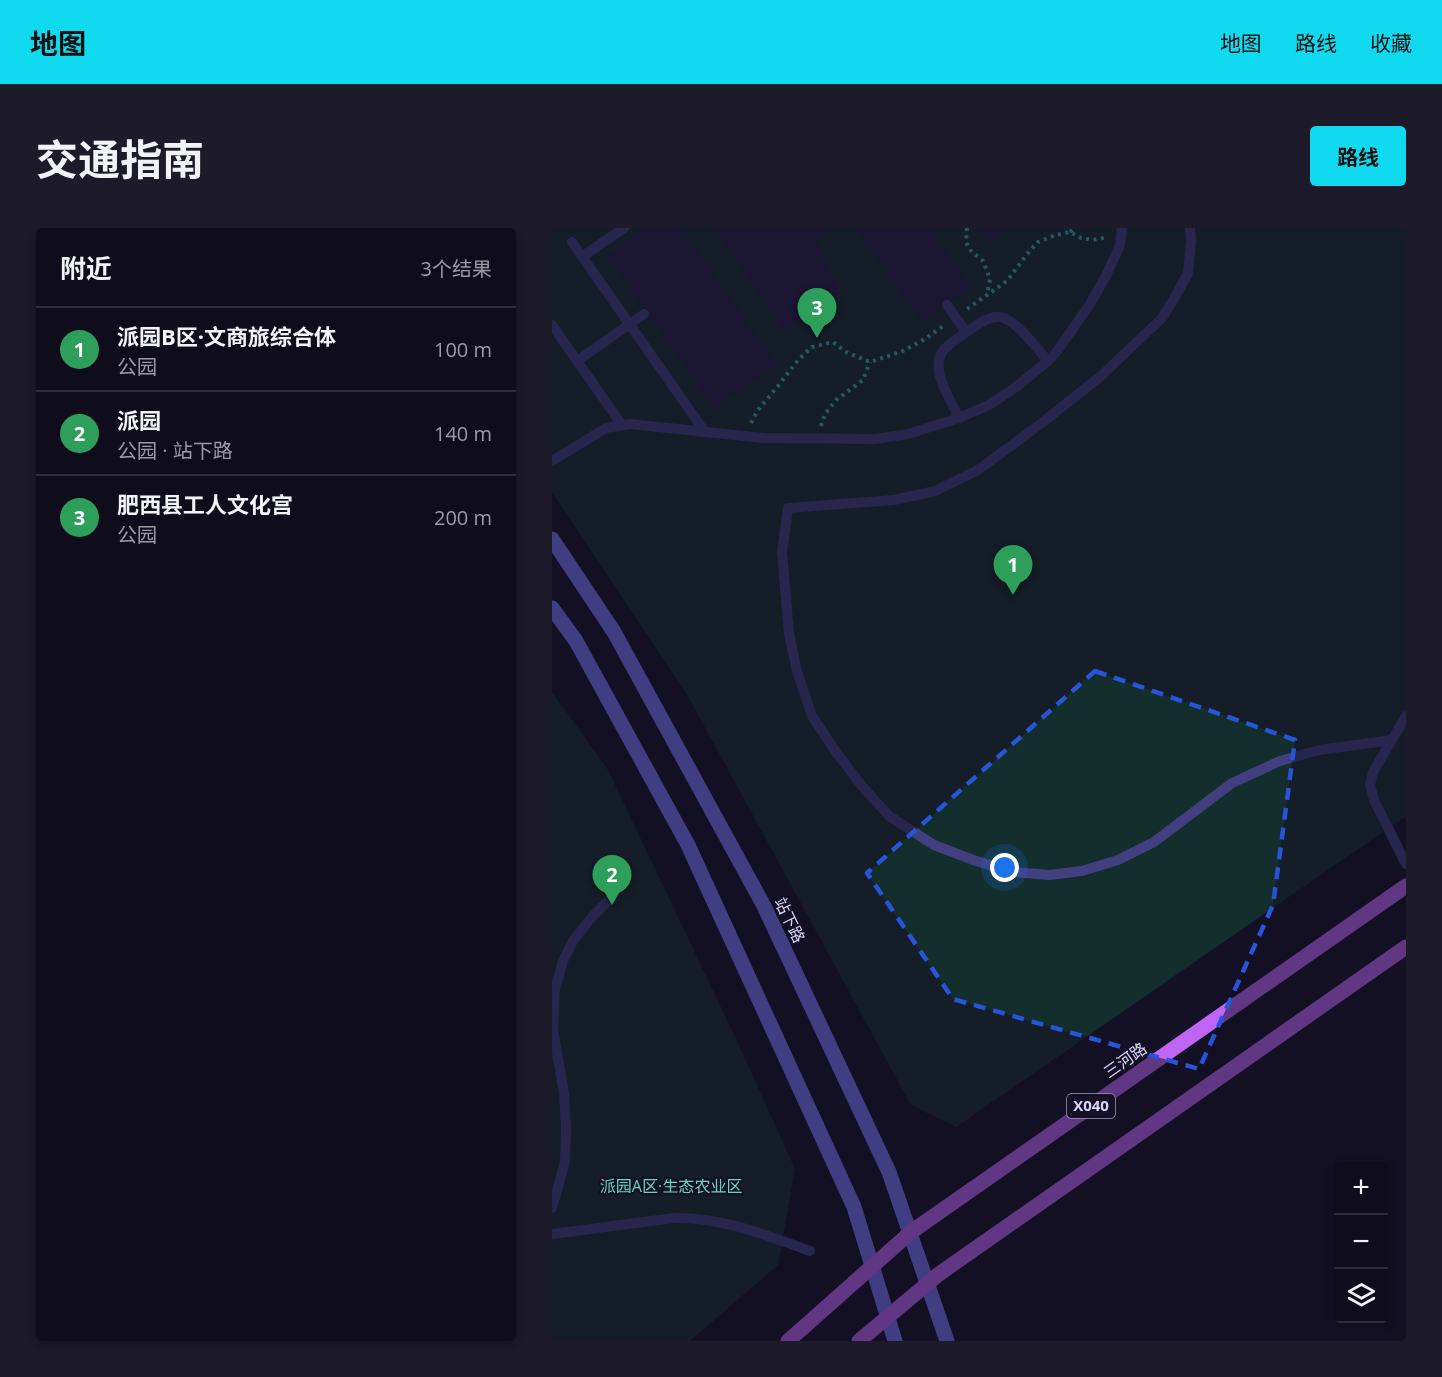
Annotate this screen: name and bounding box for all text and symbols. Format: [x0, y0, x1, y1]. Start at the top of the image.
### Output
text: 地图 [30, 24, 86, 62]
text: 地图 [1220, 29, 1262, 57]
text: 路线 [1295, 29, 1337, 57]
text: 收藏 [1370, 29, 1412, 57]
button: 路线 [1310, 126, 1406, 186]
text: 交通指南 [36, 130, 204, 187]
text: 附近 [60, 250, 112, 286]
text: 3个结果 [421, 255, 492, 282]
pin: 3 [798, 288, 836, 338]
text: 派园B区·文商旅综合体 [117, 321, 336, 351]
text: 1 [74, 336, 85, 363]
text: 100 m [434, 336, 492, 363]
text: 公园 [117, 353, 157, 380]
text: 派园 [117, 405, 161, 435]
text: 2 [74, 420, 85, 447]
text: 140 m [434, 420, 492, 447]
text: 公园 · 站下路 [117, 437, 233, 464]
text: 肥西县工人文化宫 [117, 489, 293, 519]
text: 3 [74, 504, 85, 531]
text: 200 m [434, 504, 492, 531]
text: 公园 [117, 521, 157, 548]
pin: 1 [994, 546, 1032, 595]
your location [990, 853, 1019, 882]
pin: 2 [592, 856, 632, 905]
street label: 站下路 [770, 894, 810, 946]
street label: 三河路 [1099, 1037, 1151, 1083]
road number: X040 [1067, 1094, 1115, 1118]
map controls [1334, 1161, 1388, 1323]
button: + [1334, 1161, 1388, 1215]
park label: 派园A区·生态农业区 [600, 1175, 742, 1197]
button: − [1334, 1215, 1388, 1269]
button: layers [1334, 1269, 1388, 1323]

